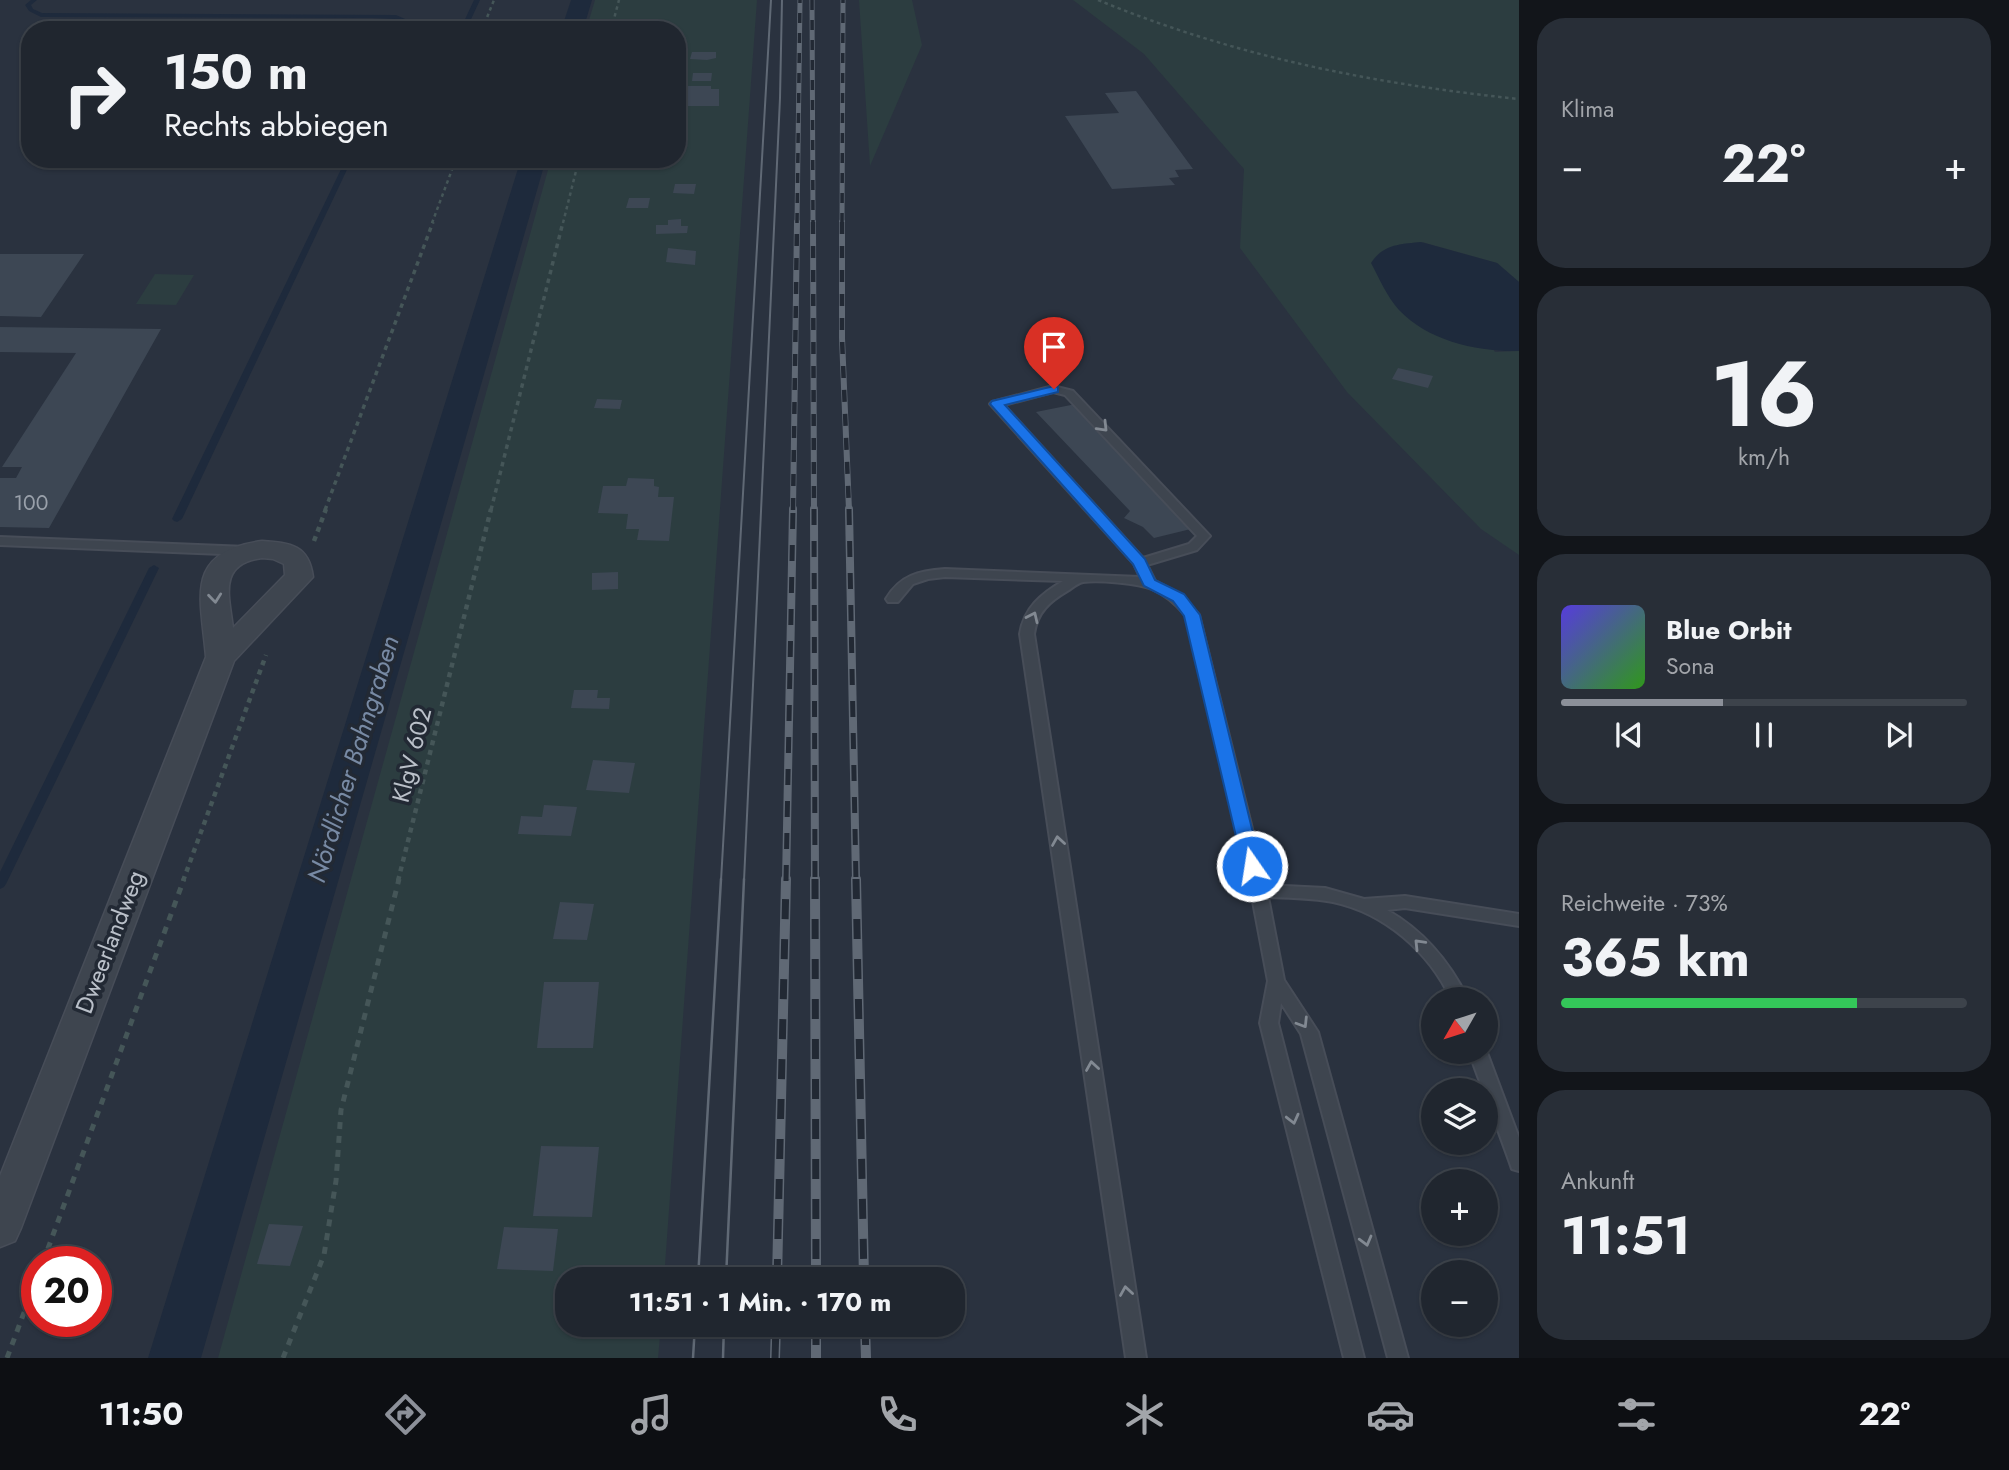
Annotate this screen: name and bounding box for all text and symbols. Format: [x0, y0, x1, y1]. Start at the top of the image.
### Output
text: 150 m [164, 37, 308, 107]
icon: right [49, 49, 140, 140]
text: Klima [1561, 92, 1614, 126]
text: Rechts abbiegen [164, 102, 389, 148]
text: 22° [1722, 126, 1805, 202]
text: − [1561, 138, 1583, 193]
text: + [1944, 138, 1967, 193]
pin [1024, 317, 1084, 389]
icon: arrive [1035, 328, 1073, 366]
text: 16 [1710, 329, 1818, 460]
one-way arrow [1095, 419, 1108, 432]
text: km/h [1738, 440, 1790, 474]
house number: 100 [14, 488, 48, 518]
one-way arrow [207, 593, 222, 604]
text: Blue Orbit [1666, 611, 1791, 649]
one-way arrow [1024, 612, 1038, 624]
water label: Nördlicher Bahngraben [297, 631, 409, 887]
text: Sona [1666, 649, 1714, 683]
street label: KlgV 602 [383, 704, 440, 806]
icon: previous [1610, 716, 1648, 754]
icon: pause [1745, 716, 1783, 754]
icon: next [1880, 716, 1918, 754]
position arrow [1215, 829, 1289, 903]
one-way arrow [1051, 835, 1066, 846]
street label: Dweerlandweg [66, 865, 153, 1019]
text: Reichweite · 73% [1561, 886, 1728, 920]
text: 365 km [1561, 920, 1750, 996]
one-way arrow [1414, 940, 1427, 953]
north arrow [1421, 987, 1498, 1064]
map controls [1421, 987, 1498, 1337]
one-way arrow [1294, 1015, 1307, 1028]
one-way arrow [1085, 1060, 1100, 1071]
button: layers [1421, 1078, 1498, 1155]
one-way arrow [1285, 1113, 1299, 1125]
text: Ankunft [1561, 1164, 1634, 1198]
button: + [1421, 1169, 1498, 1246]
text: 11:51 [1561, 1198, 1691, 1274]
one-way arrow [1358, 1235, 1372, 1247]
speed limit sign: 20 [21, 1246, 112, 1337]
button: − [1421, 1260, 1498, 1337]
text: 11:51 · 1 Min. · 170 m [629, 1283, 891, 1321]
one-way arrow [1118, 1285, 1133, 1296]
icon: directions [381, 1390, 430, 1439]
icon: music [627, 1390, 676, 1439]
icon: phone [873, 1390, 922, 1439]
icon: climate [1120, 1390, 1169, 1439]
icon: car [1366, 1390, 1415, 1439]
icon: filters [1612, 1390, 1661, 1439]
text: 11:50 [99, 1391, 183, 1437]
text: 22° [1859, 1391, 1910, 1437]

